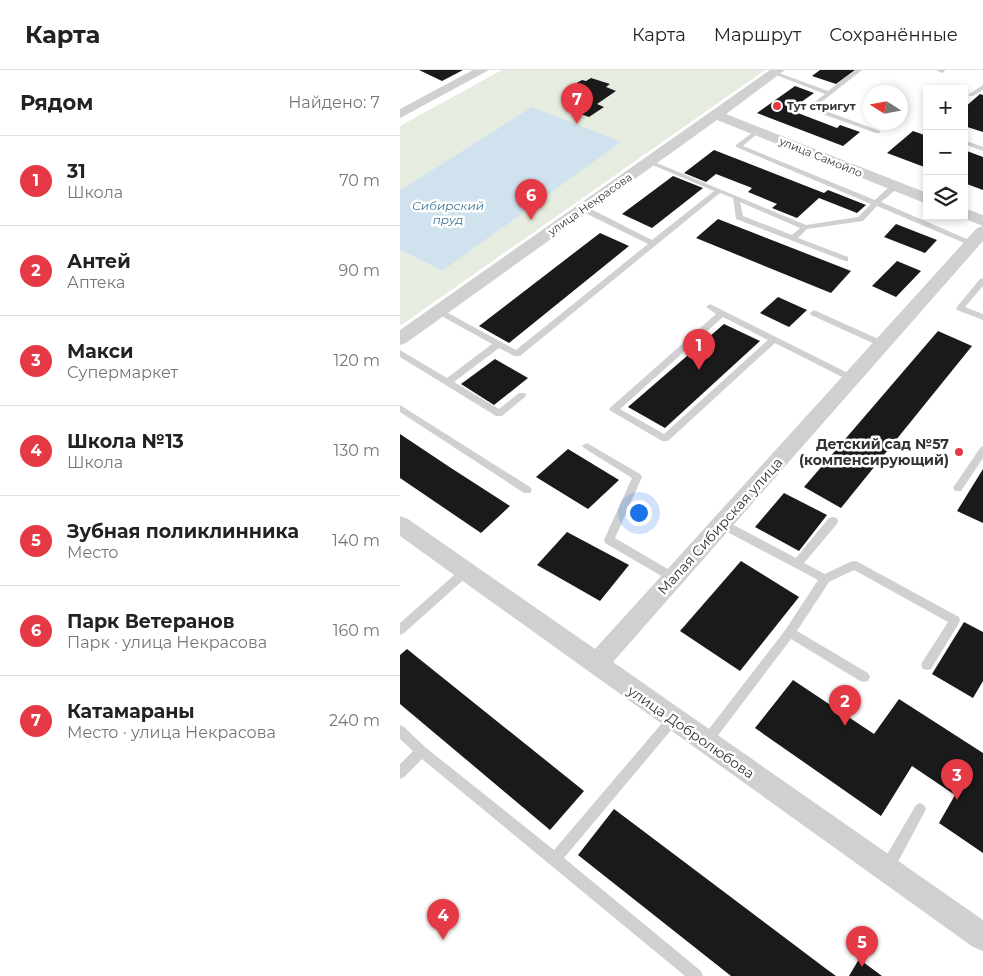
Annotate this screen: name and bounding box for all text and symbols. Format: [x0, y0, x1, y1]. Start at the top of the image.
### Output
text: Карта [25, 20, 100, 49]
text: Карта [632, 24, 686, 46]
text: Маршрут [714, 24, 801, 46]
text: Сохранённые [829, 24, 958, 46]
pin: 7 [561, 83, 593, 124]
north arrow [863, 85, 908, 130]
map controls [923, 85, 968, 220]
button: + [923, 85, 968, 130]
text: Рядом [20, 90, 93, 115]
text: Найдено: 7 [288, 93, 380, 112]
place label: Тут стригут [787, 99, 856, 113]
marker: Тут стригут [771, 100, 783, 112]
button: − [923, 130, 968, 175]
street label: улица Самойло [776, 134, 865, 180]
text: 31 [67, 160, 86, 183]
street label: улица Некрасова [544, 170, 635, 239]
text: 1 [33, 171, 39, 190]
text: 70 m [339, 171, 380, 190]
button: layers [923, 175, 968, 220]
pin: 6 [515, 179, 547, 220]
text: Школа [67, 183, 123, 202]
water label: Сибирский пруд [412, 198, 484, 227]
text: Антей [67, 250, 131, 273]
text: 2 [31, 261, 41, 280]
text: 90 m [338, 261, 380, 280]
text: Аптека [67, 273, 125, 292]
pin: 1 [683, 329, 715, 370]
text: Макси [67, 340, 133, 363]
text: 3 [31, 351, 41, 370]
text: 120 m [333, 351, 380, 370]
text: Супермаркет [67, 363, 178, 382]
text: Школа №13 [67, 430, 184, 453]
place label: Детский сад №57 (компенсирующий) [799, 435, 949, 469]
text: 4 [30, 441, 42, 460]
text: 130 m [333, 441, 380, 460]
marker: Детский сад №57 (компенсирующий) [953, 446, 965, 458]
text: Школа [67, 453, 123, 472]
street label: Малая Сибирская улица [653, 454, 787, 598]
your location [626, 500, 652, 526]
text: Зубная поликлинника [67, 520, 299, 543]
text: 5 [31, 531, 41, 550]
text: 140 m [332, 531, 380, 550]
text: Место [67, 543, 119, 562]
text: Парк Ветеранов [67, 610, 235, 633]
text: 6 [31, 621, 41, 640]
text: 160 m [333, 621, 380, 640]
text: Парк · улица Некрасова [67, 633, 267, 652]
street label: улица Добролюбова [623, 681, 758, 783]
pin: 2 [829, 685, 861, 726]
text: Катамараны [67, 700, 195, 723]
text: 7 [31, 711, 41, 730]
text: 240 m [329, 711, 380, 730]
text: Место · улица Некрасова [67, 723, 276, 742]
pin: 3 [941, 759, 973, 800]
pin: 4 [427, 899, 459, 940]
pin: 5 [846, 926, 878, 967]

